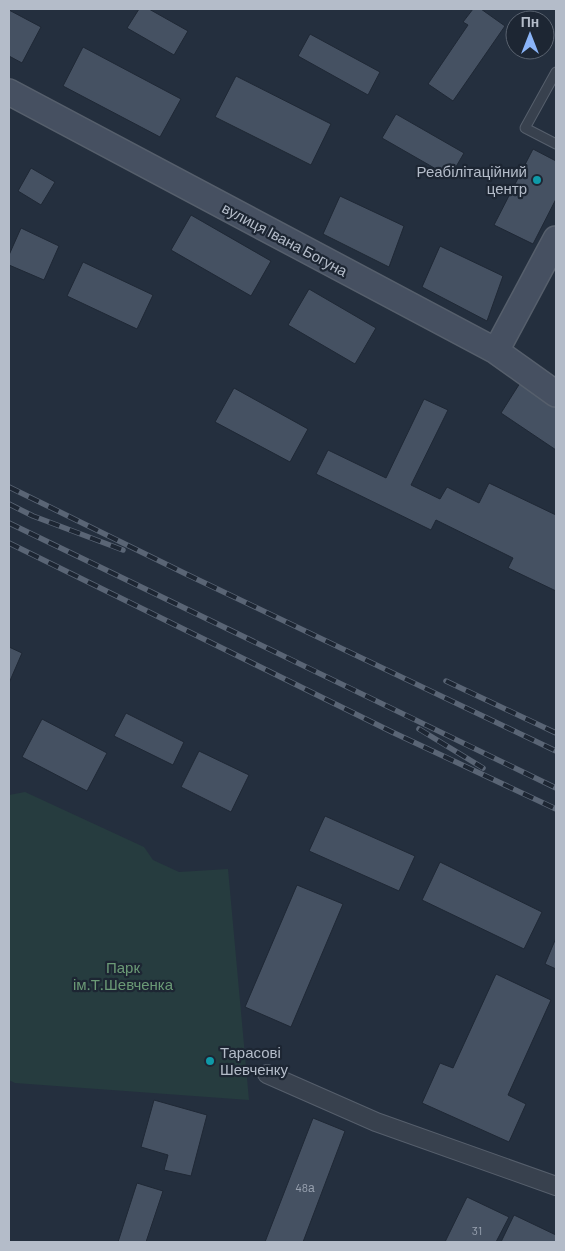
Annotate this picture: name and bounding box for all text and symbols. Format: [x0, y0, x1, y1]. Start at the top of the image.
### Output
north arrow [505, 10, 555, 60]
text: Пн [521, 13, 539, 30]
place label: Реабілітаційний центр [417, 162, 527, 197]
marker: Реабілітаційний центр [531, 174, 543, 186]
street label: вулиця Івана Богуна [219, 198, 351, 280]
park label: Парк ім.Т.Шевченка [73, 958, 174, 993]
place label: Тарасові Шевченку [220, 1043, 289, 1078]
marker: Тарасові Шевченку [204, 1055, 216, 1067]
house number: 48а [295, 1180, 315, 1194]
house number: 31 [472, 1223, 482, 1237]

